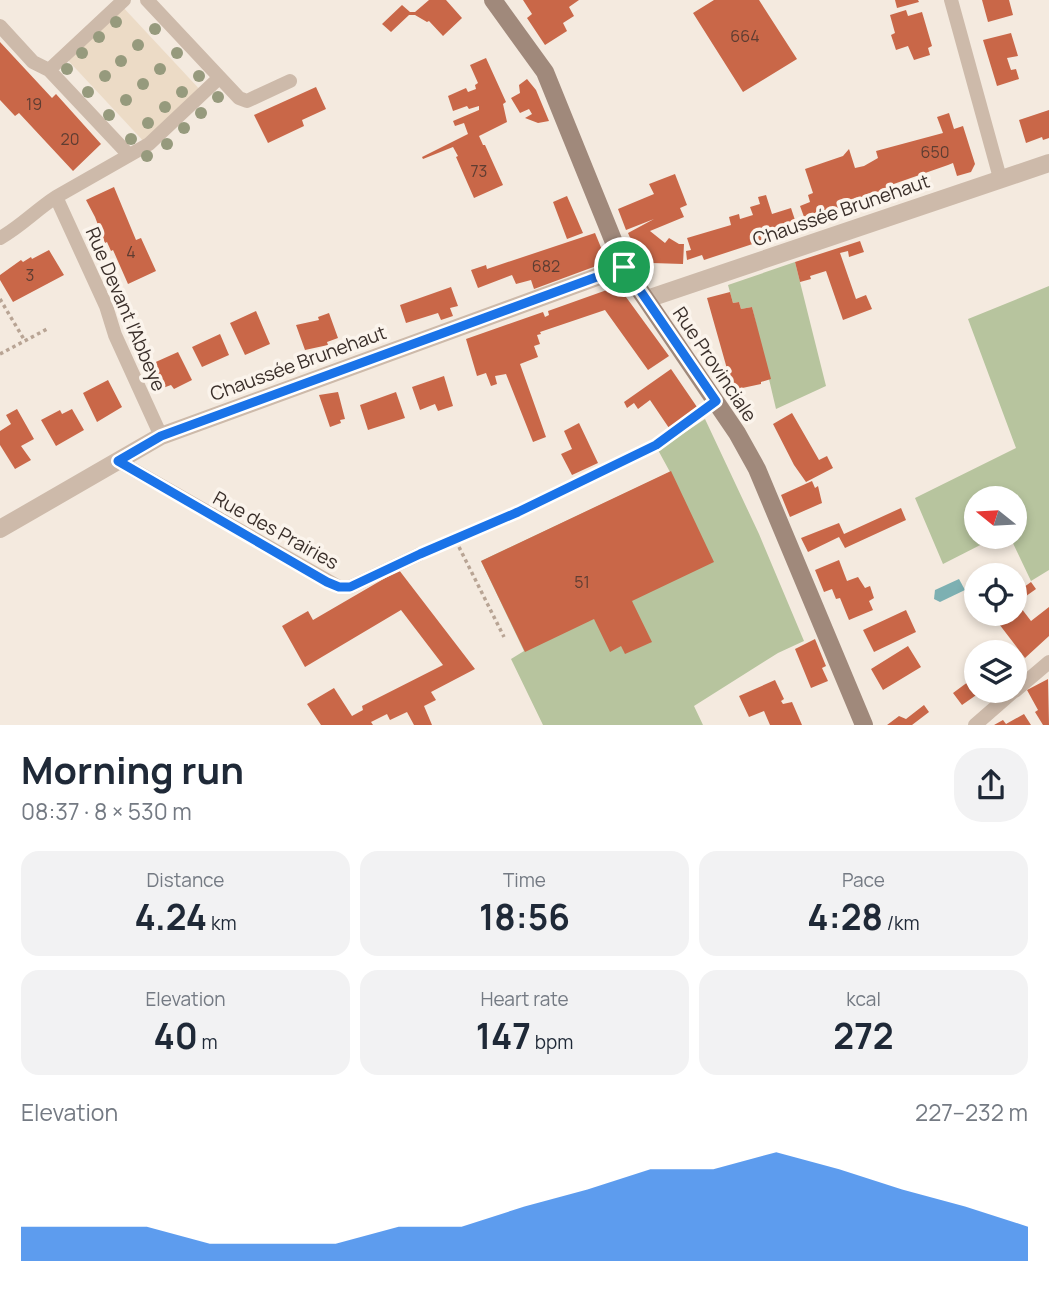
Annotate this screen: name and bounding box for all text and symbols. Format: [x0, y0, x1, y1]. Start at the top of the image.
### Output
house number: 664 [730, 25, 760, 47]
house number: 19 [26, 93, 42, 115]
house number: 20 [61, 128, 79, 150]
house number: 650 [921, 141, 949, 163]
house number: 73 [471, 160, 487, 182]
street label: Chaussée Brunehaut [749, 168, 933, 252]
street label: Rue Devant l'Abbeye [80, 223, 172, 395]
pin [594, 237, 654, 297]
house number: 4 [126, 241, 136, 263]
icon: arrive [605, 248, 643, 286]
house number: 682 [532, 255, 560, 277]
house number: 3 [26, 264, 34, 286]
street label: Rue Provinciale [667, 301, 763, 427]
street label: Chaussée Brunehaut [206, 319, 390, 407]
street label: Rue des Prairies [209, 485, 343, 575]
north arrow [964, 486, 1027, 550]
map controls [964, 486, 1027, 703]
button: locate [964, 563, 1027, 626]
house number: 51 [574, 571, 590, 593]
button: layers [964, 640, 1027, 703]
text: Morning run [21, 743, 244, 795]
button: share [954, 748, 1028, 822]
text: 08:37 · 8 × 530 m [21, 795, 192, 827]
text: Distance [147, 867, 224, 893]
text: Time [503, 867, 546, 893]
text: Pace [842, 867, 885, 893]
text: 4.24 [134, 893, 207, 941]
text: 18:56 [479, 893, 570, 941]
text: 4:28 [807, 893, 883, 941]
text: km [207, 910, 237, 936]
text: /km [883, 910, 920, 936]
text: Elevation [145, 986, 226, 1012]
text: Heart rate [480, 986, 569, 1012]
text: kcal [846, 986, 881, 1012]
text: 40 [153, 1012, 198, 1060]
text: 147 [476, 1012, 531, 1060]
text: 272 [833, 1012, 894, 1060]
text: m [198, 1029, 218, 1055]
text: bpm [531, 1029, 573, 1055]
text: Elevation [21, 1096, 118, 1128]
text: 227–232 m [915, 1096, 1028, 1128]

